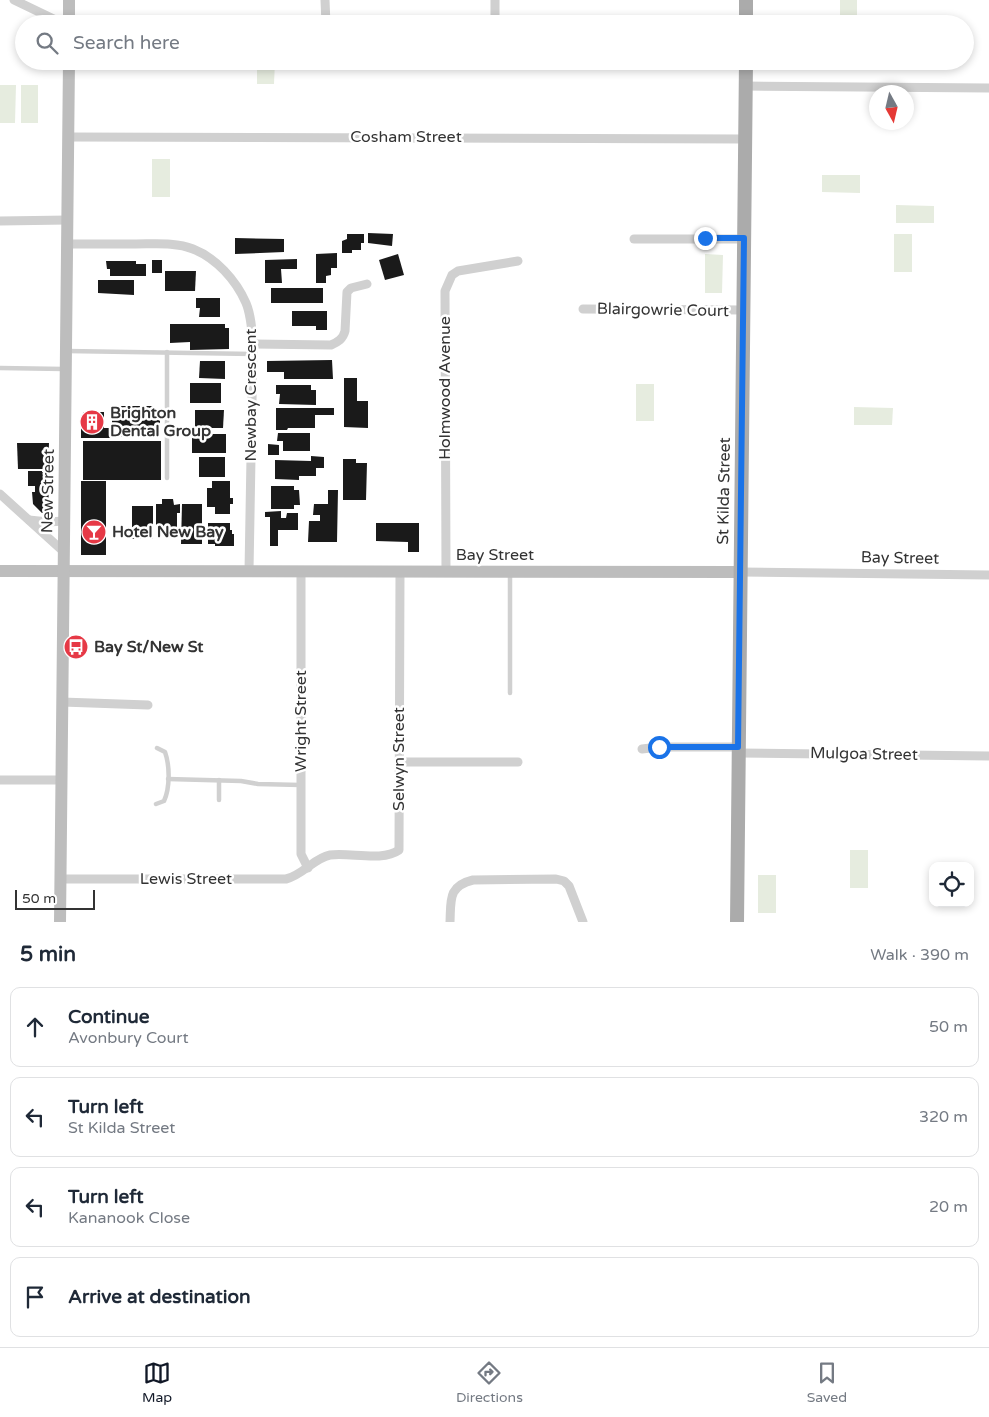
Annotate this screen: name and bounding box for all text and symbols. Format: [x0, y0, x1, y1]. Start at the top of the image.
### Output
search box [15, 15, 974, 70]
icon: search [33, 29, 61, 57]
text: Search here [73, 32, 180, 54]
north arrow [869, 85, 914, 130]
street label: Cosham Street [350, 127, 462, 147]
route end [694, 227, 717, 250]
street label: Blairgowrie Court [597, 299, 729, 321]
street label: Holmwood Avenue [435, 316, 455, 460]
street label: Newbay Crescent [241, 329, 261, 461]
place label: Brighton Dental Group [110, 403, 211, 441]
building icon: Brighton Dental Group [79, 409, 105, 435]
street label: St Kilda Street [713, 437, 735, 545]
street label: New Street [37, 449, 59, 533]
bar icon: Hotel New Bay [81, 519, 107, 545]
place label: Hotel New Bay [112, 522, 224, 542]
street label: Bay Street [456, 545, 534, 565]
street label: Bay Street [861, 547, 939, 569]
bus stop icon: Bay St/New St [63, 634, 89, 660]
place label: Bay St/New St [94, 637, 204, 657]
street label: Wright Street [291, 670, 311, 772]
street label: Selwyn Street [389, 707, 409, 811]
route start [648, 736, 671, 759]
street label: Mulgoa Street [810, 743, 918, 765]
map controls [929, 862, 974, 907]
button: locate [929, 862, 974, 907]
street label: Lewis Street [140, 869, 232, 889]
scale bar [15, 887, 95, 910]
text: 50 m [22, 890, 56, 907]
text: 5 min [20, 942, 76, 967]
text: Walk · 390 m [870, 945, 969, 965]
text: Continue [68, 1006, 150, 1028]
icon: ahead [21, 1013, 49, 1041]
text: 50 m [929, 1017, 968, 1037]
text: Avonbury Court [68, 1028, 189, 1048]
text: Turn left [68, 1096, 144, 1118]
icon: left [21, 1103, 49, 1131]
text: 320 m [919, 1107, 968, 1127]
text: St Kilda Street [68, 1118, 175, 1138]
text: Turn left [68, 1186, 144, 1208]
icon: left [21, 1193, 49, 1221]
text: 20 m [929, 1197, 968, 1217]
text: Kananook Close [68, 1208, 190, 1228]
icon: arrive [21, 1283, 49, 1311]
text: Arrive at destination [68, 1286, 251, 1308]
tab: Map [142, 1359, 172, 1406]
tab: Directions [456, 1359, 523, 1406]
tab: Saved [807, 1359, 847, 1406]

